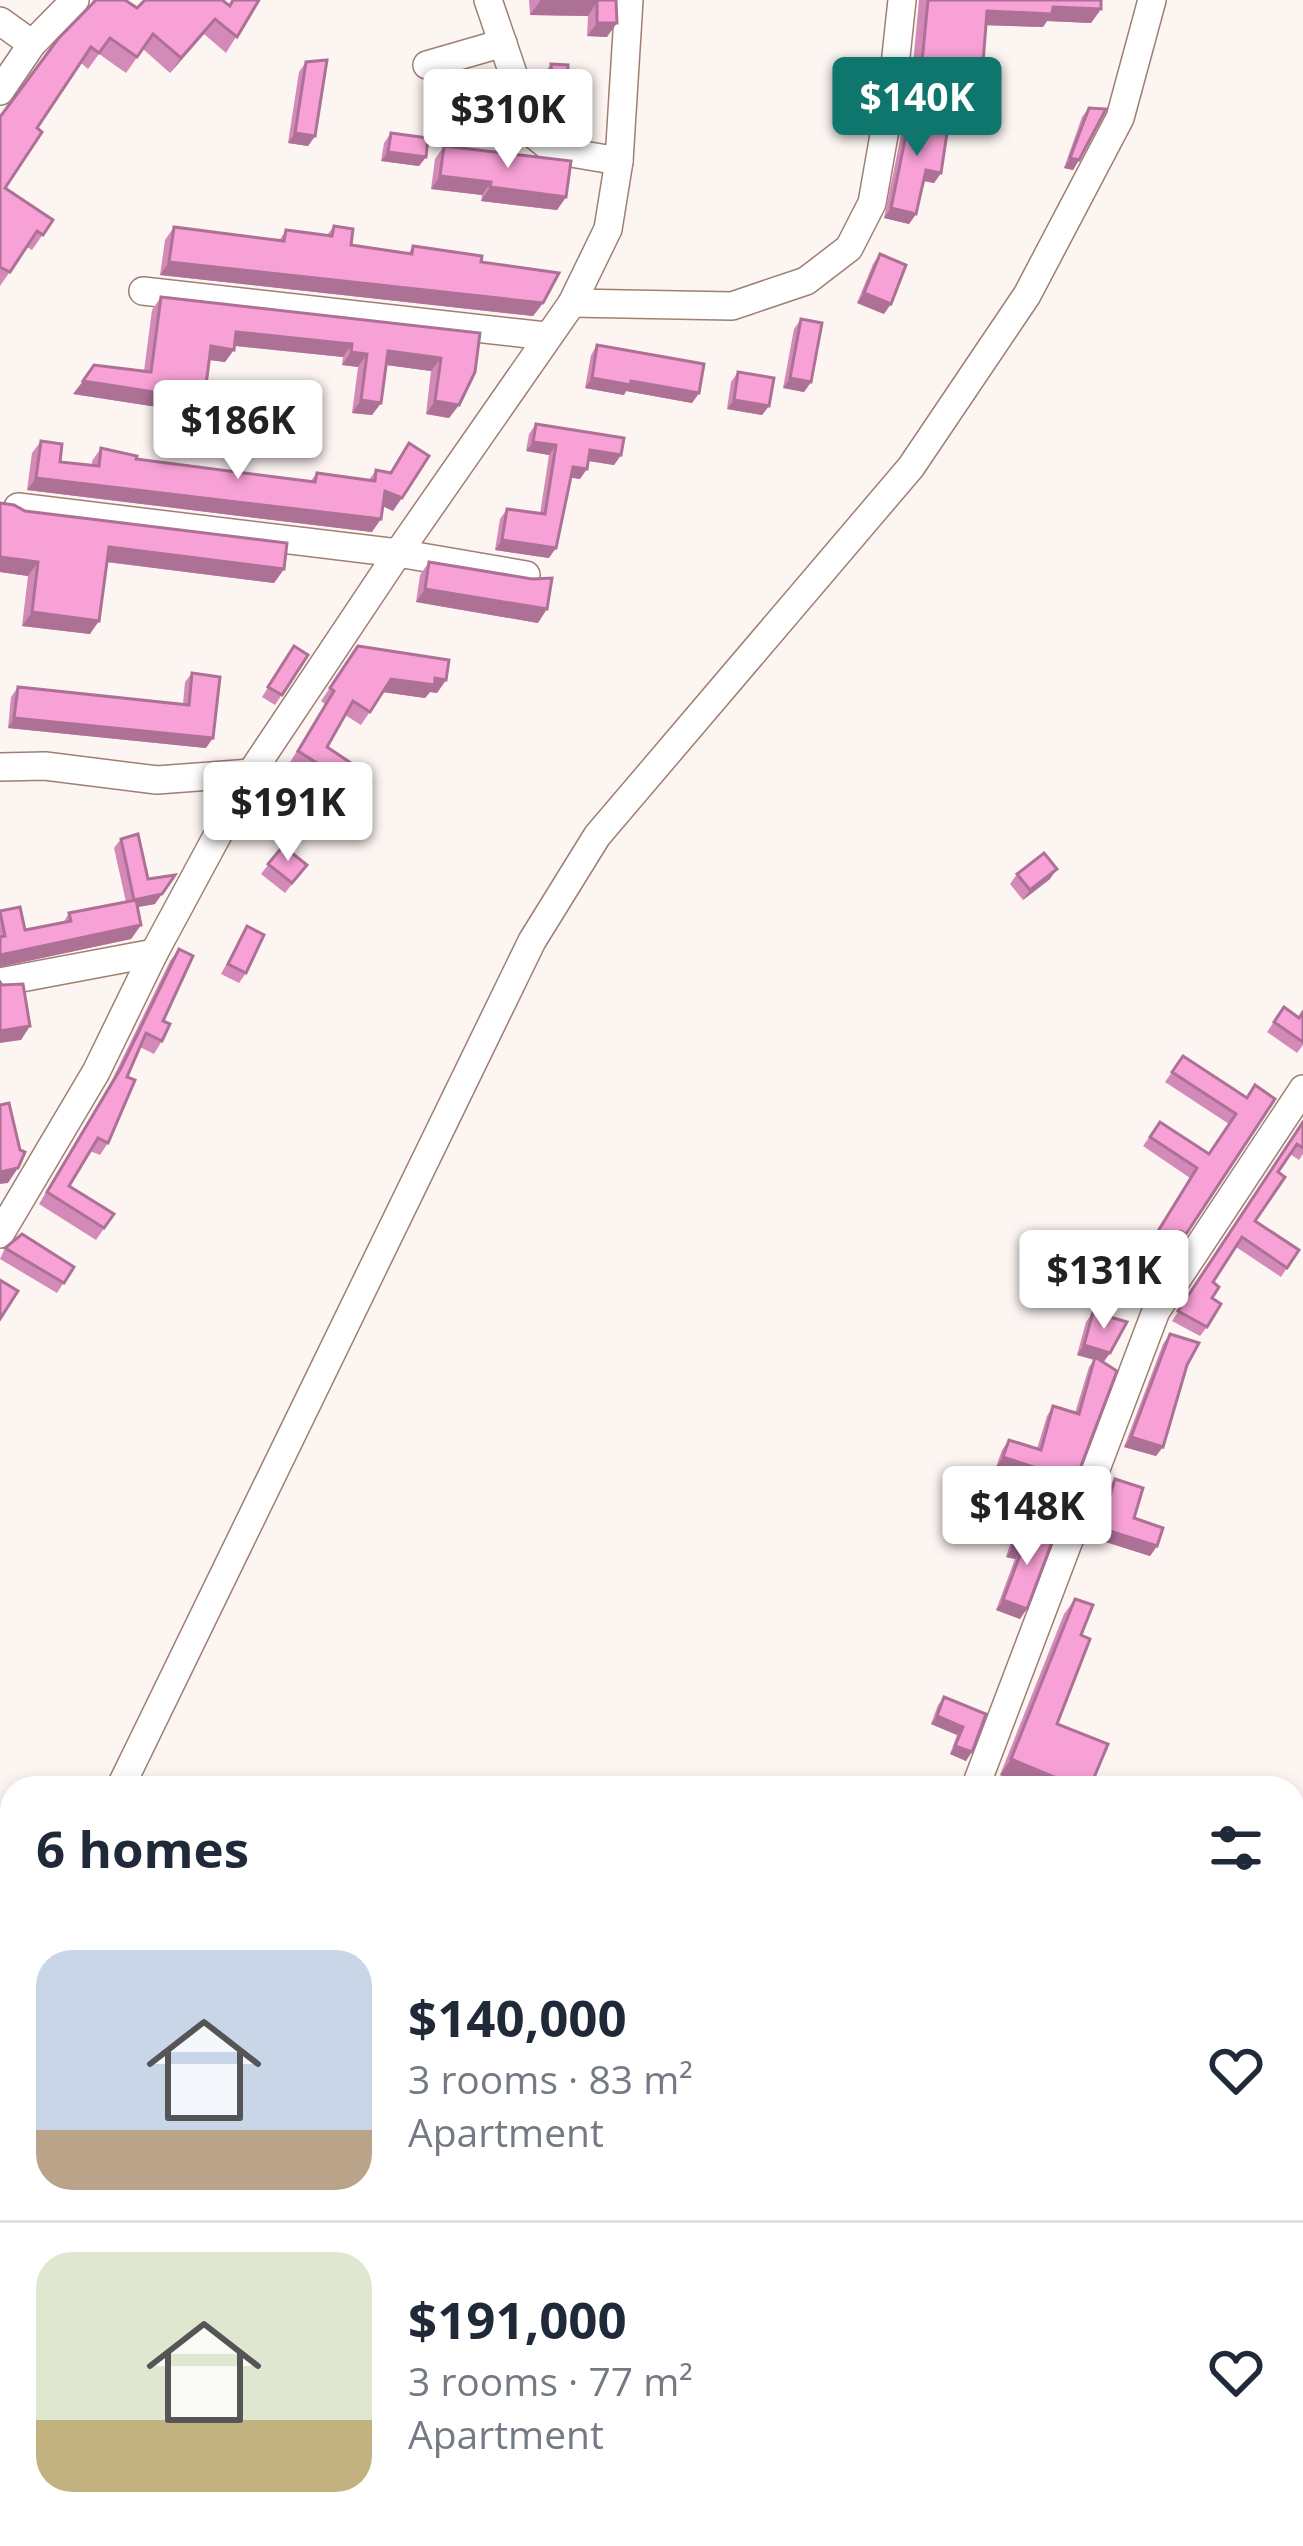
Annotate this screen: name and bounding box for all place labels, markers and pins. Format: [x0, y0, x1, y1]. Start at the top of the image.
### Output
pin: $140K [833, 57, 1001, 159]
pin: $310K [424, 69, 592, 171]
pin: $186K [154, 380, 322, 482]
pin: $191K [204, 762, 372, 864]
pin: $131K [1020, 1230, 1188, 1332]
pin: $148K [943, 1466, 1111, 1568]

